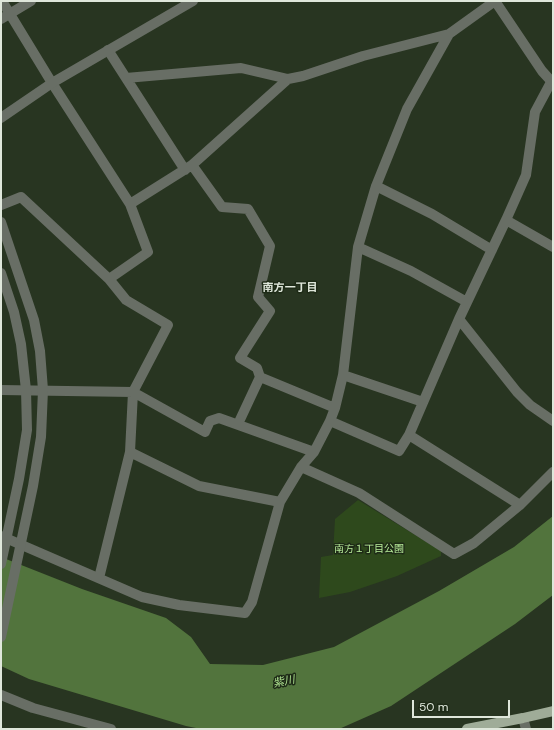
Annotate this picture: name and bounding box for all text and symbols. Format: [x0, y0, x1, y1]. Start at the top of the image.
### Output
district label: 南方一丁目 [263, 281, 317, 295]
park label: 南方１丁目公園 [334, 543, 404, 555]
water label: 紫川 [272, 673, 296, 691]
scale bar [414, 692, 512, 718]
text: 50 m [419, 699, 448, 715]

